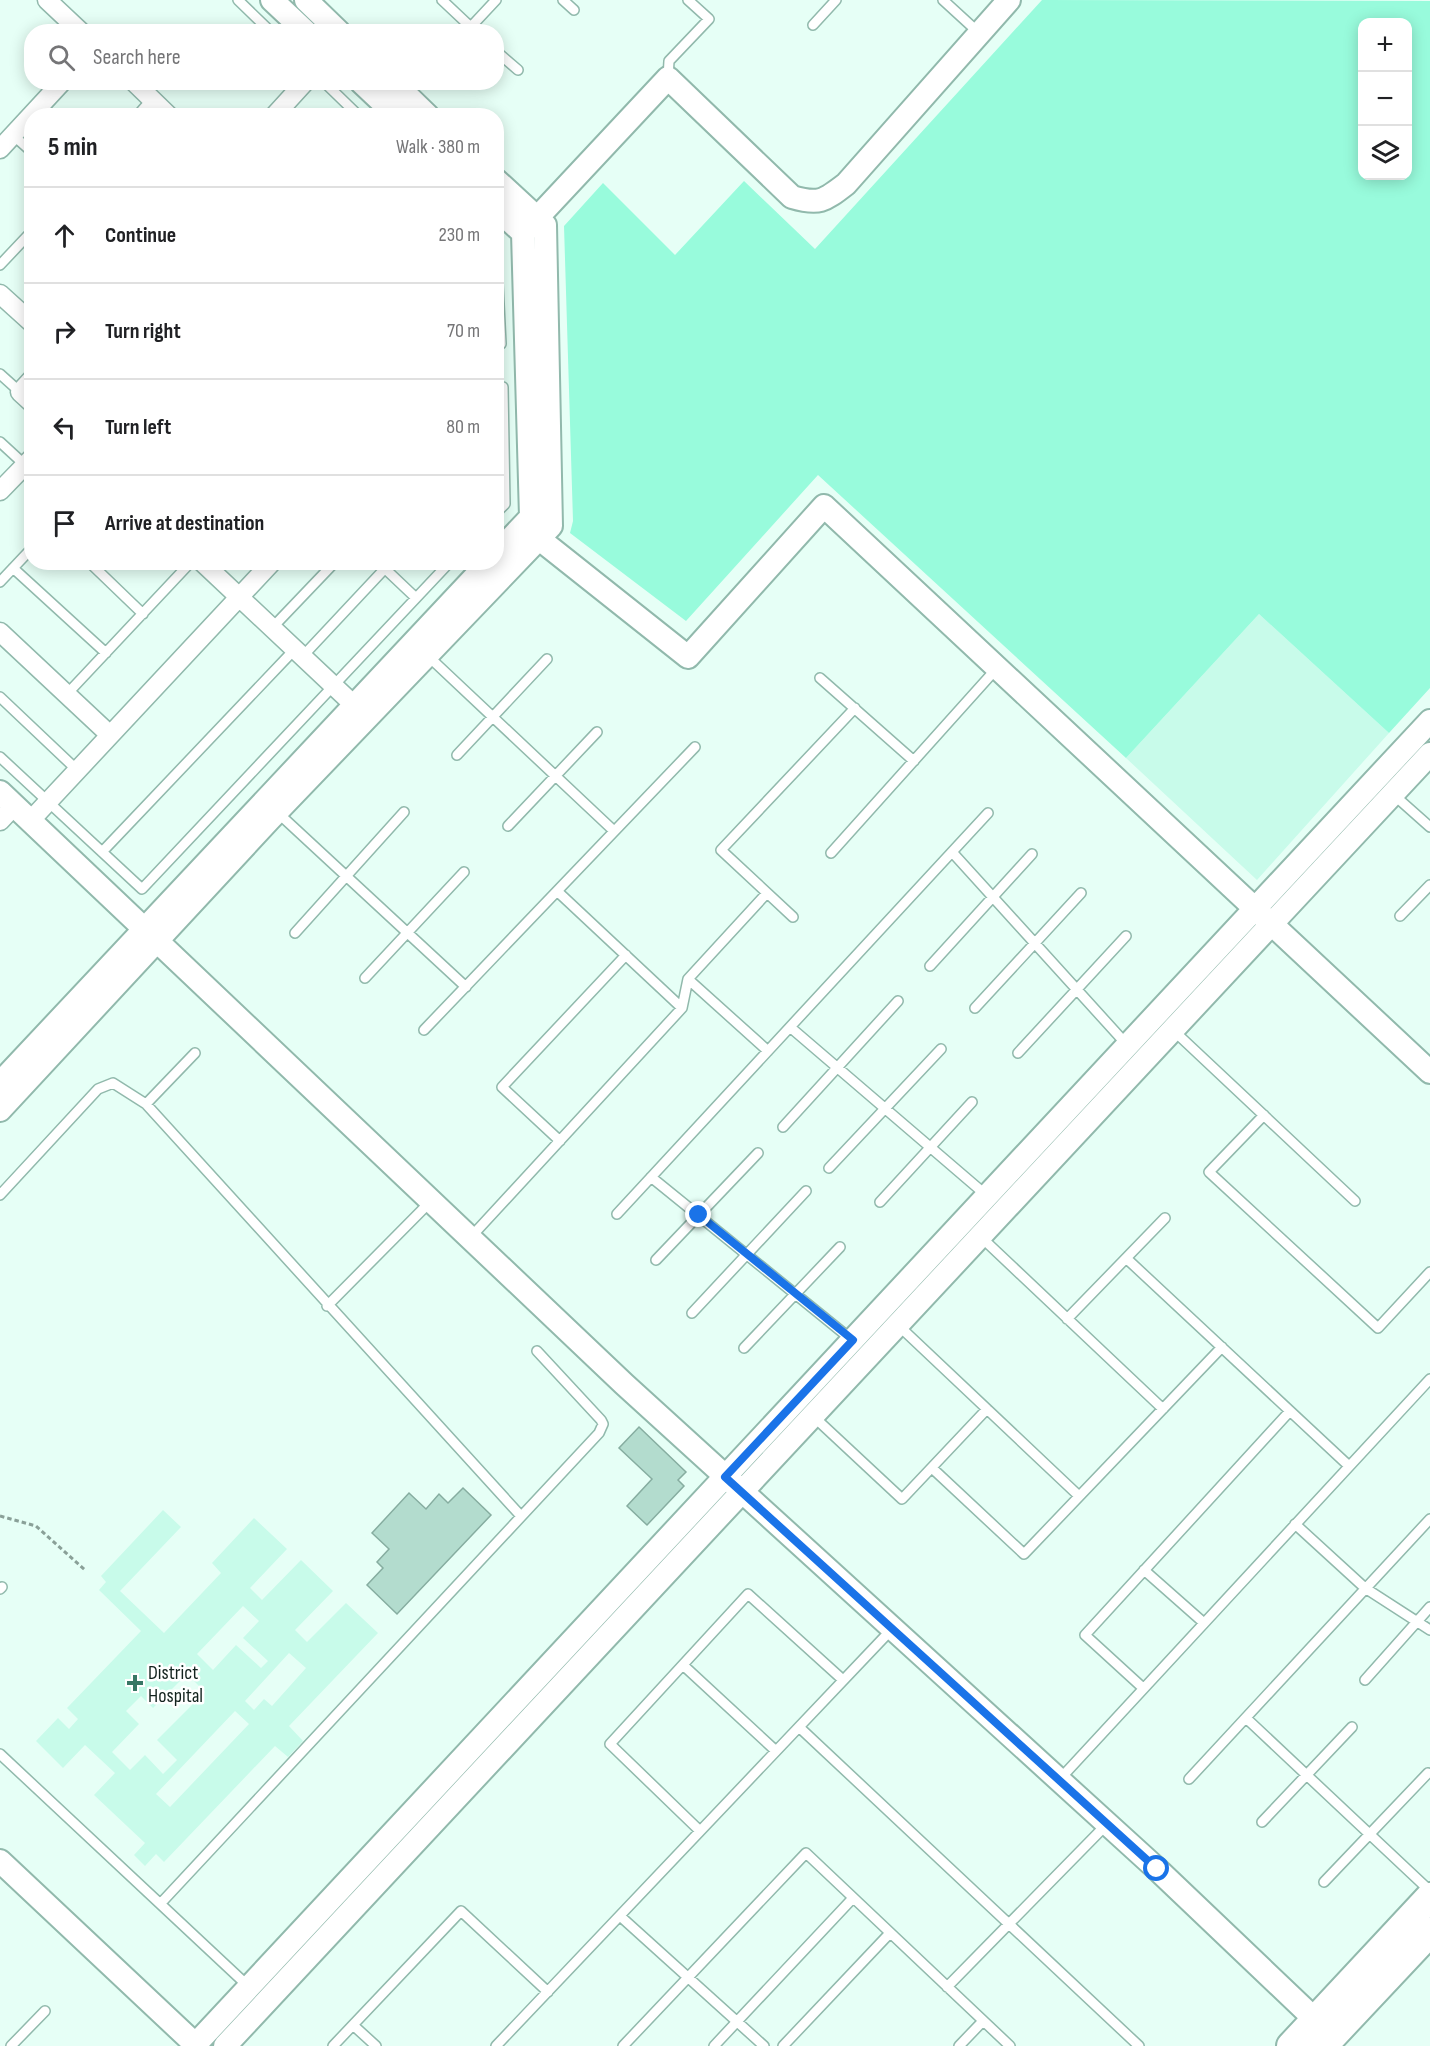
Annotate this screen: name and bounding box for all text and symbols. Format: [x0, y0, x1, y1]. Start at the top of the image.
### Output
map controls [1358, 18, 1412, 180]
button: + [1358, 18, 1412, 72]
search box [24, 24, 504, 90]
icon: search [45, 41, 78, 74]
text: Search here [93, 44, 180, 71]
button: − [1358, 72, 1412, 126]
button: layers [1358, 126, 1412, 180]
text: 5 min [48, 132, 98, 163]
text: Walk · 380 m [396, 135, 480, 159]
icon: ahead [48, 219, 81, 252]
text: Continue [105, 222, 176, 249]
text: 230 m [438, 223, 480, 247]
icon: right [48, 315, 81, 348]
text: Turn right [105, 318, 181, 345]
text: 70 m [447, 319, 480, 343]
icon: left [48, 411, 81, 444]
text: Turn left [105, 414, 171, 441]
text: 80 m [446, 415, 480, 439]
icon: arrive [48, 507, 81, 540]
text: Arrive at destination [105, 510, 264, 537]
route end [685, 1201, 711, 1227]
place label: District Hospital [148, 1661, 203, 1708]
marker: District Hospital [126, 1674, 144, 1692]
route start [1143, 1855, 1169, 1881]

